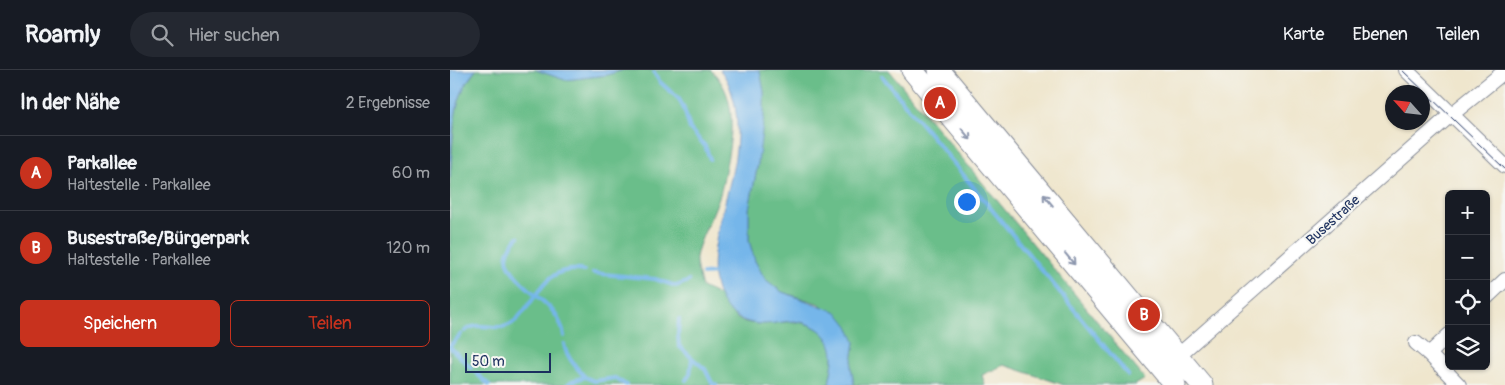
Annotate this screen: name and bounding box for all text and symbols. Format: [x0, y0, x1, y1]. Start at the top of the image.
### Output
search box [130, 12, 480, 57]
text: Roamly [25, 20, 100, 49]
icon: search [148, 21, 176, 49]
text: Hier suchen [188, 23, 280, 47]
text: Karte [1283, 23, 1324, 46]
text: Ebenen [1352, 23, 1408, 46]
text: Teilen [1436, 23, 1480, 46]
pin: A [924, 84, 956, 122]
north arrow [1385, 85, 1430, 130]
text: In der Nähe [20, 89, 120, 116]
text: 2 Ergebnisse [346, 93, 430, 113]
one-way arrow [961, 128, 972, 141]
text: Parkallee [67, 151, 137, 175]
text: A [31, 163, 41, 183]
text: 60 m [392, 163, 430, 183]
text: Haltestelle · Parkallee [67, 175, 211, 195]
your location [954, 189, 980, 215]
map controls [1445, 190, 1490, 370]
button: + [1445, 190, 1490, 235]
street label: Busestraße [1303, 192, 1363, 248]
one-way arrow [1042, 193, 1053, 206]
text: Busestraße/Bürgerpark [67, 226, 249, 250]
button: − [1445, 235, 1490, 280]
text: B [31, 238, 41, 258]
text: 120 m [386, 238, 430, 258]
text: Haltestelle · Parkallee [67, 250, 211, 270]
one-way arrow [1065, 252, 1076, 265]
button: locate [1445, 280, 1490, 325]
pin: B [1128, 296, 1160, 334]
button: Speichern [20, 300, 220, 347]
button: Teilen [230, 300, 430, 347]
button: layers [1445, 325, 1490, 370]
scale bar [465, 350, 551, 373]
text: 50 m [472, 353, 505, 370]

